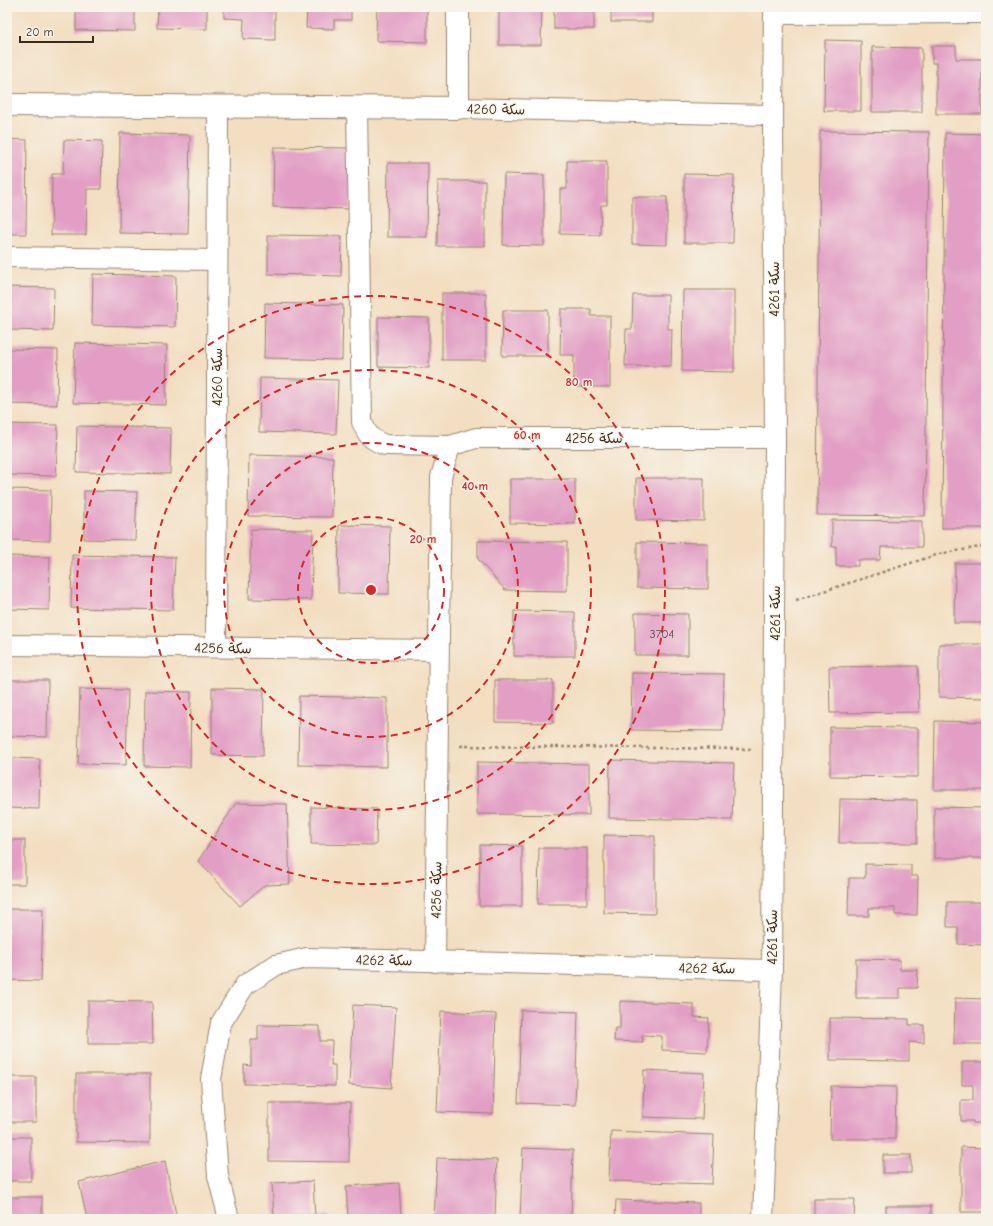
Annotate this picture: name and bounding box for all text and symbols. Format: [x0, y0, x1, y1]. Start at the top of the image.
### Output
scale bar [20, 18, 93, 44]
text: 20 m [26, 25, 54, 39]
street label: سكة 4260 [467, 100, 525, 119]
street label: سكة 4261 [766, 261, 783, 317]
street label: سكة 4260 [209, 348, 226, 406]
text: 80 m [566, 375, 592, 389]
text: 60 m [514, 428, 540, 442]
street label: سكة 4256 [565, 430, 623, 447]
text: 40 m [462, 479, 488, 493]
text: 20 m [410, 532, 436, 546]
centre of rings [364, 583, 378, 597]
street label: سكة 4261 [767, 585, 784, 641]
house number: 3704 [650, 627, 675, 641]
street label: سكة 4256 [194, 640, 252, 657]
street label: سكة 4256 [428, 861, 445, 919]
street label: سكة 4261 [764, 909, 781, 965]
street label: سكة 4262 [355, 952, 413, 969]
street label: سكة 4262 [678, 960, 736, 977]

